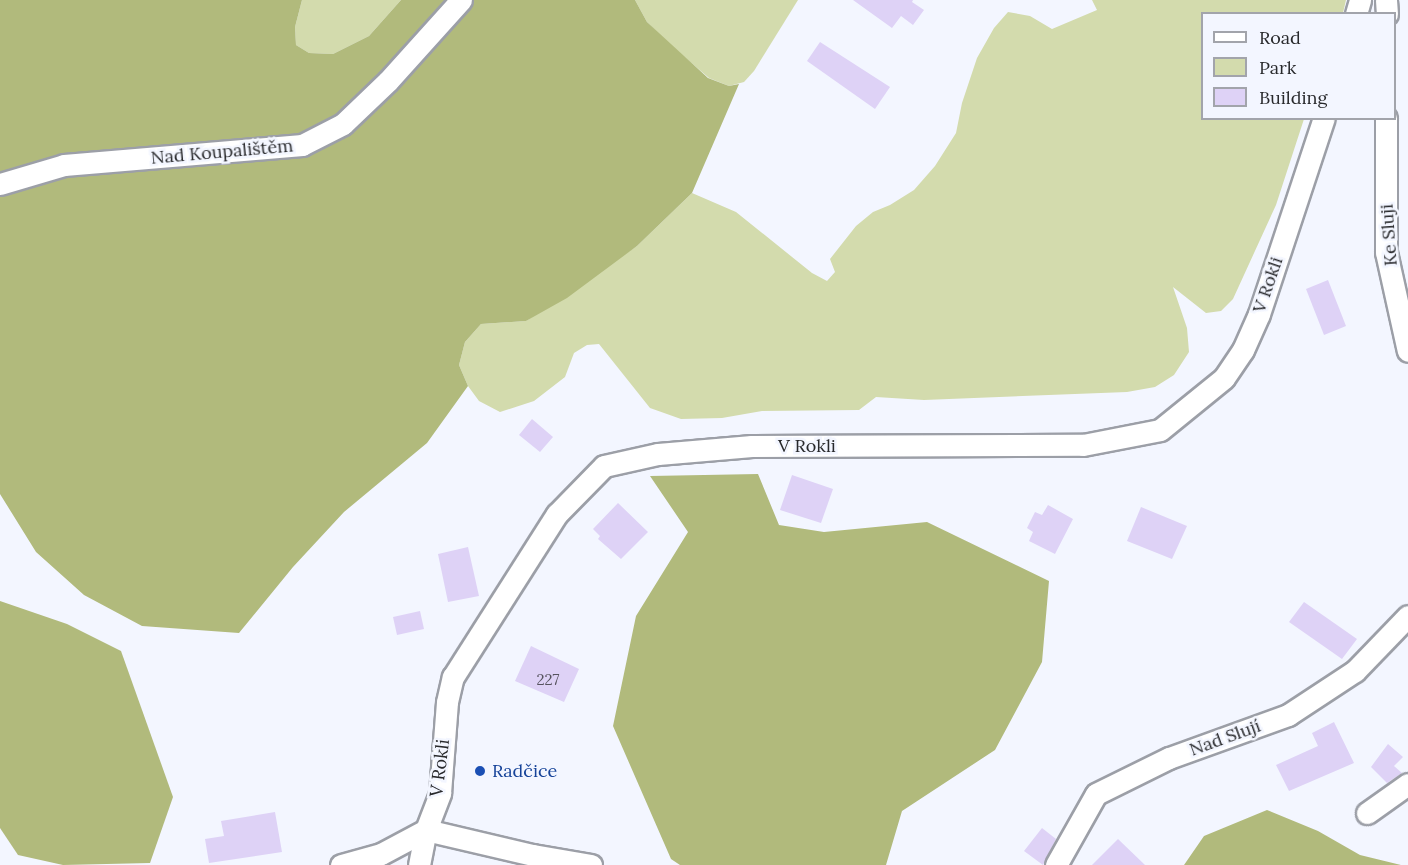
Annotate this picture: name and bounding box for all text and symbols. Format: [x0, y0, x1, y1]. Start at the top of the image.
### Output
legend [1201, 12, 1396, 120]
text: Road [1259, 26, 1301, 49]
text: Park [1259, 56, 1296, 79]
text: Building [1259, 86, 1327, 109]
street label: Nad Koupalištěm [150, 135, 294, 169]
street label: Ke Sluji [1376, 203, 1402, 267]
street label: V Rokli [1248, 254, 1288, 316]
street label: V Rokli [778, 435, 836, 457]
house number: 227 [536, 671, 560, 689]
street label: Nad Slují [1187, 715, 1263, 761]
street label: V Rokli [426, 738, 454, 798]
place label: Radčice [492, 760, 557, 782]
marker: Radčice [473, 764, 487, 778]

